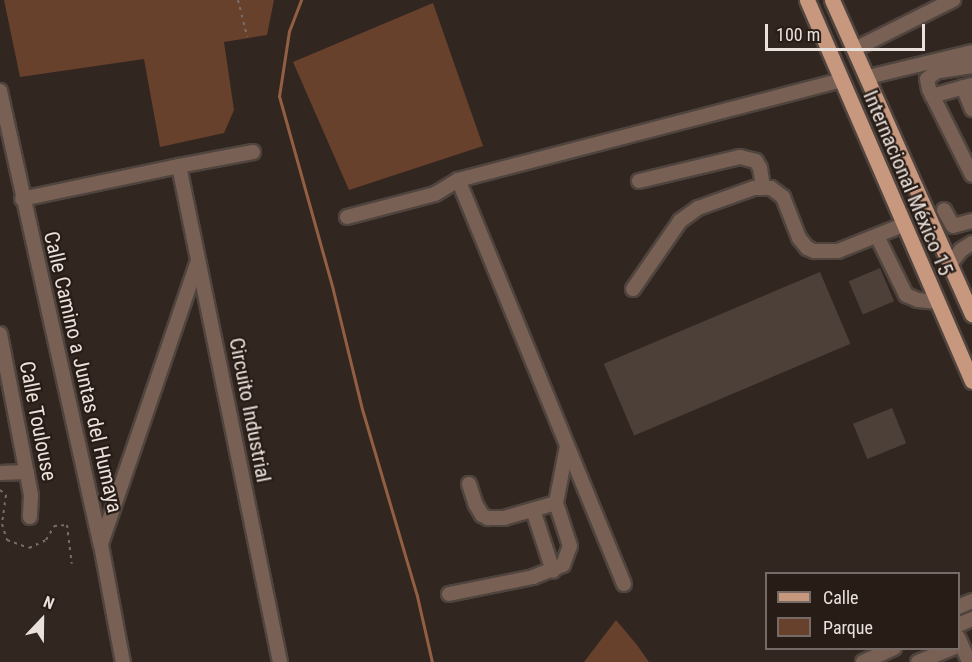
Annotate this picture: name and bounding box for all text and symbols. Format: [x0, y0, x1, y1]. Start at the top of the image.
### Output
scale bar [768, 12, 928, 50]
text: 100 m [776, 24, 820, 45]
street label: Internacional México 15 [858, 87, 958, 279]
street label: Calle Camino a Juntas del Humaya [38, 229, 128, 515]
street label: Circuito Industrial [224, 336, 276, 484]
street label: Calle Toulouse [14, 359, 62, 483]
legend [765, 572, 960, 650]
text: Calle [823, 587, 859, 608]
north arrow [12, 590, 72, 650]
text: N [41, 592, 57, 613]
text: Parque [823, 617, 873, 638]

